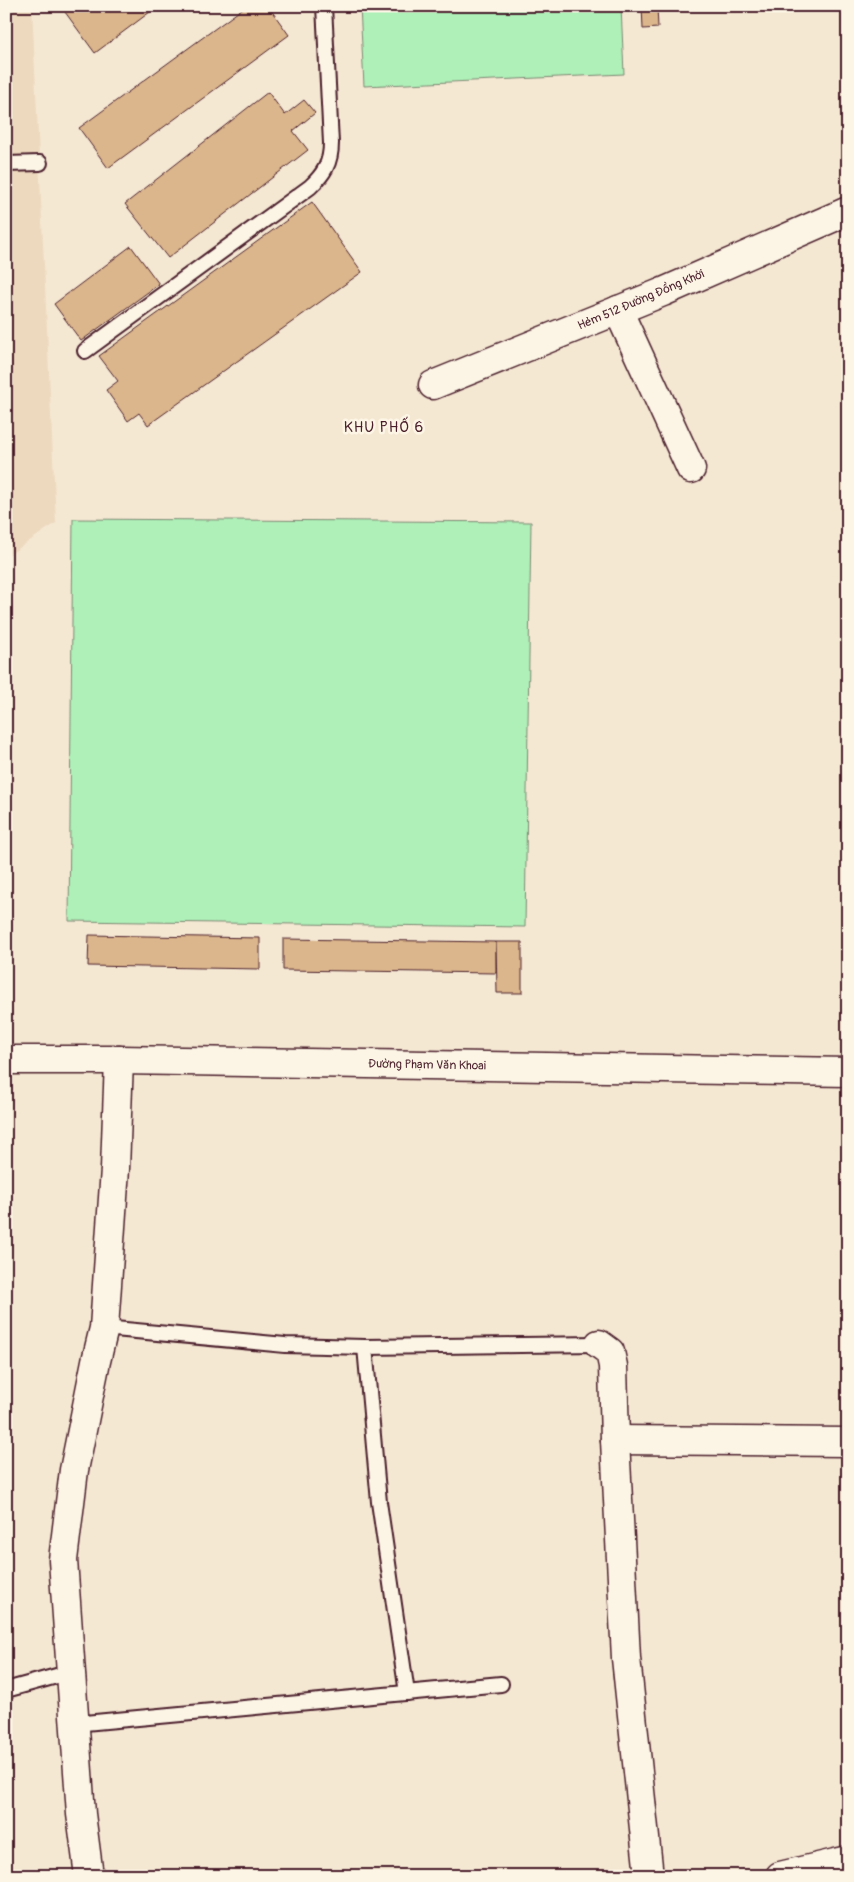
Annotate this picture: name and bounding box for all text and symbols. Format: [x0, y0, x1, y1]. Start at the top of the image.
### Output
street label: Hẻm 512 Đường Đồng Khởi [575, 266, 707, 333]
district label: KHU PHỐ 6 [344, 416, 424, 437]
street label: Đường Phạm Văn Khoai [368, 1056, 486, 1074]

